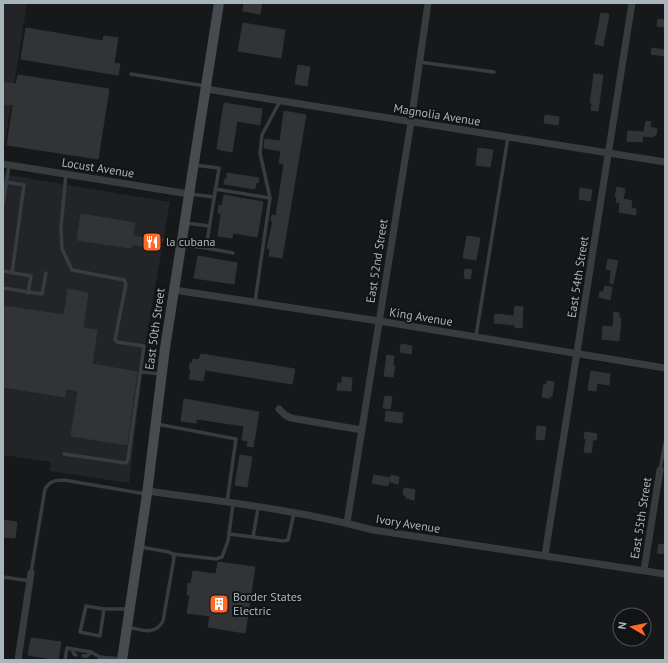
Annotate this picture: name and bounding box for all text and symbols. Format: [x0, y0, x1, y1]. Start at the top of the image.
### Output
street label: Magnolia Avenue [393, 100, 482, 129]
street label: Locust Avenue [61, 154, 135, 181]
street label: East 52nd Street [362, 218, 391, 304]
restaurant icon: la cubana [141, 231, 163, 253]
place label: la cubana [166, 234, 216, 249]
street label: East 54th Street [564, 235, 591, 319]
street label: East 50th Street [141, 287, 168, 371]
street label: King Avenue [388, 304, 454, 329]
street label: East 55th Street [627, 476, 654, 560]
street label: Ivory Avenue [375, 511, 441, 536]
place label: Border States Electric [233, 589, 302, 618]
building icon: Border States Electric [208, 593, 230, 615]
north arrow [612, 607, 652, 647]
text: N [615, 621, 630, 630]

